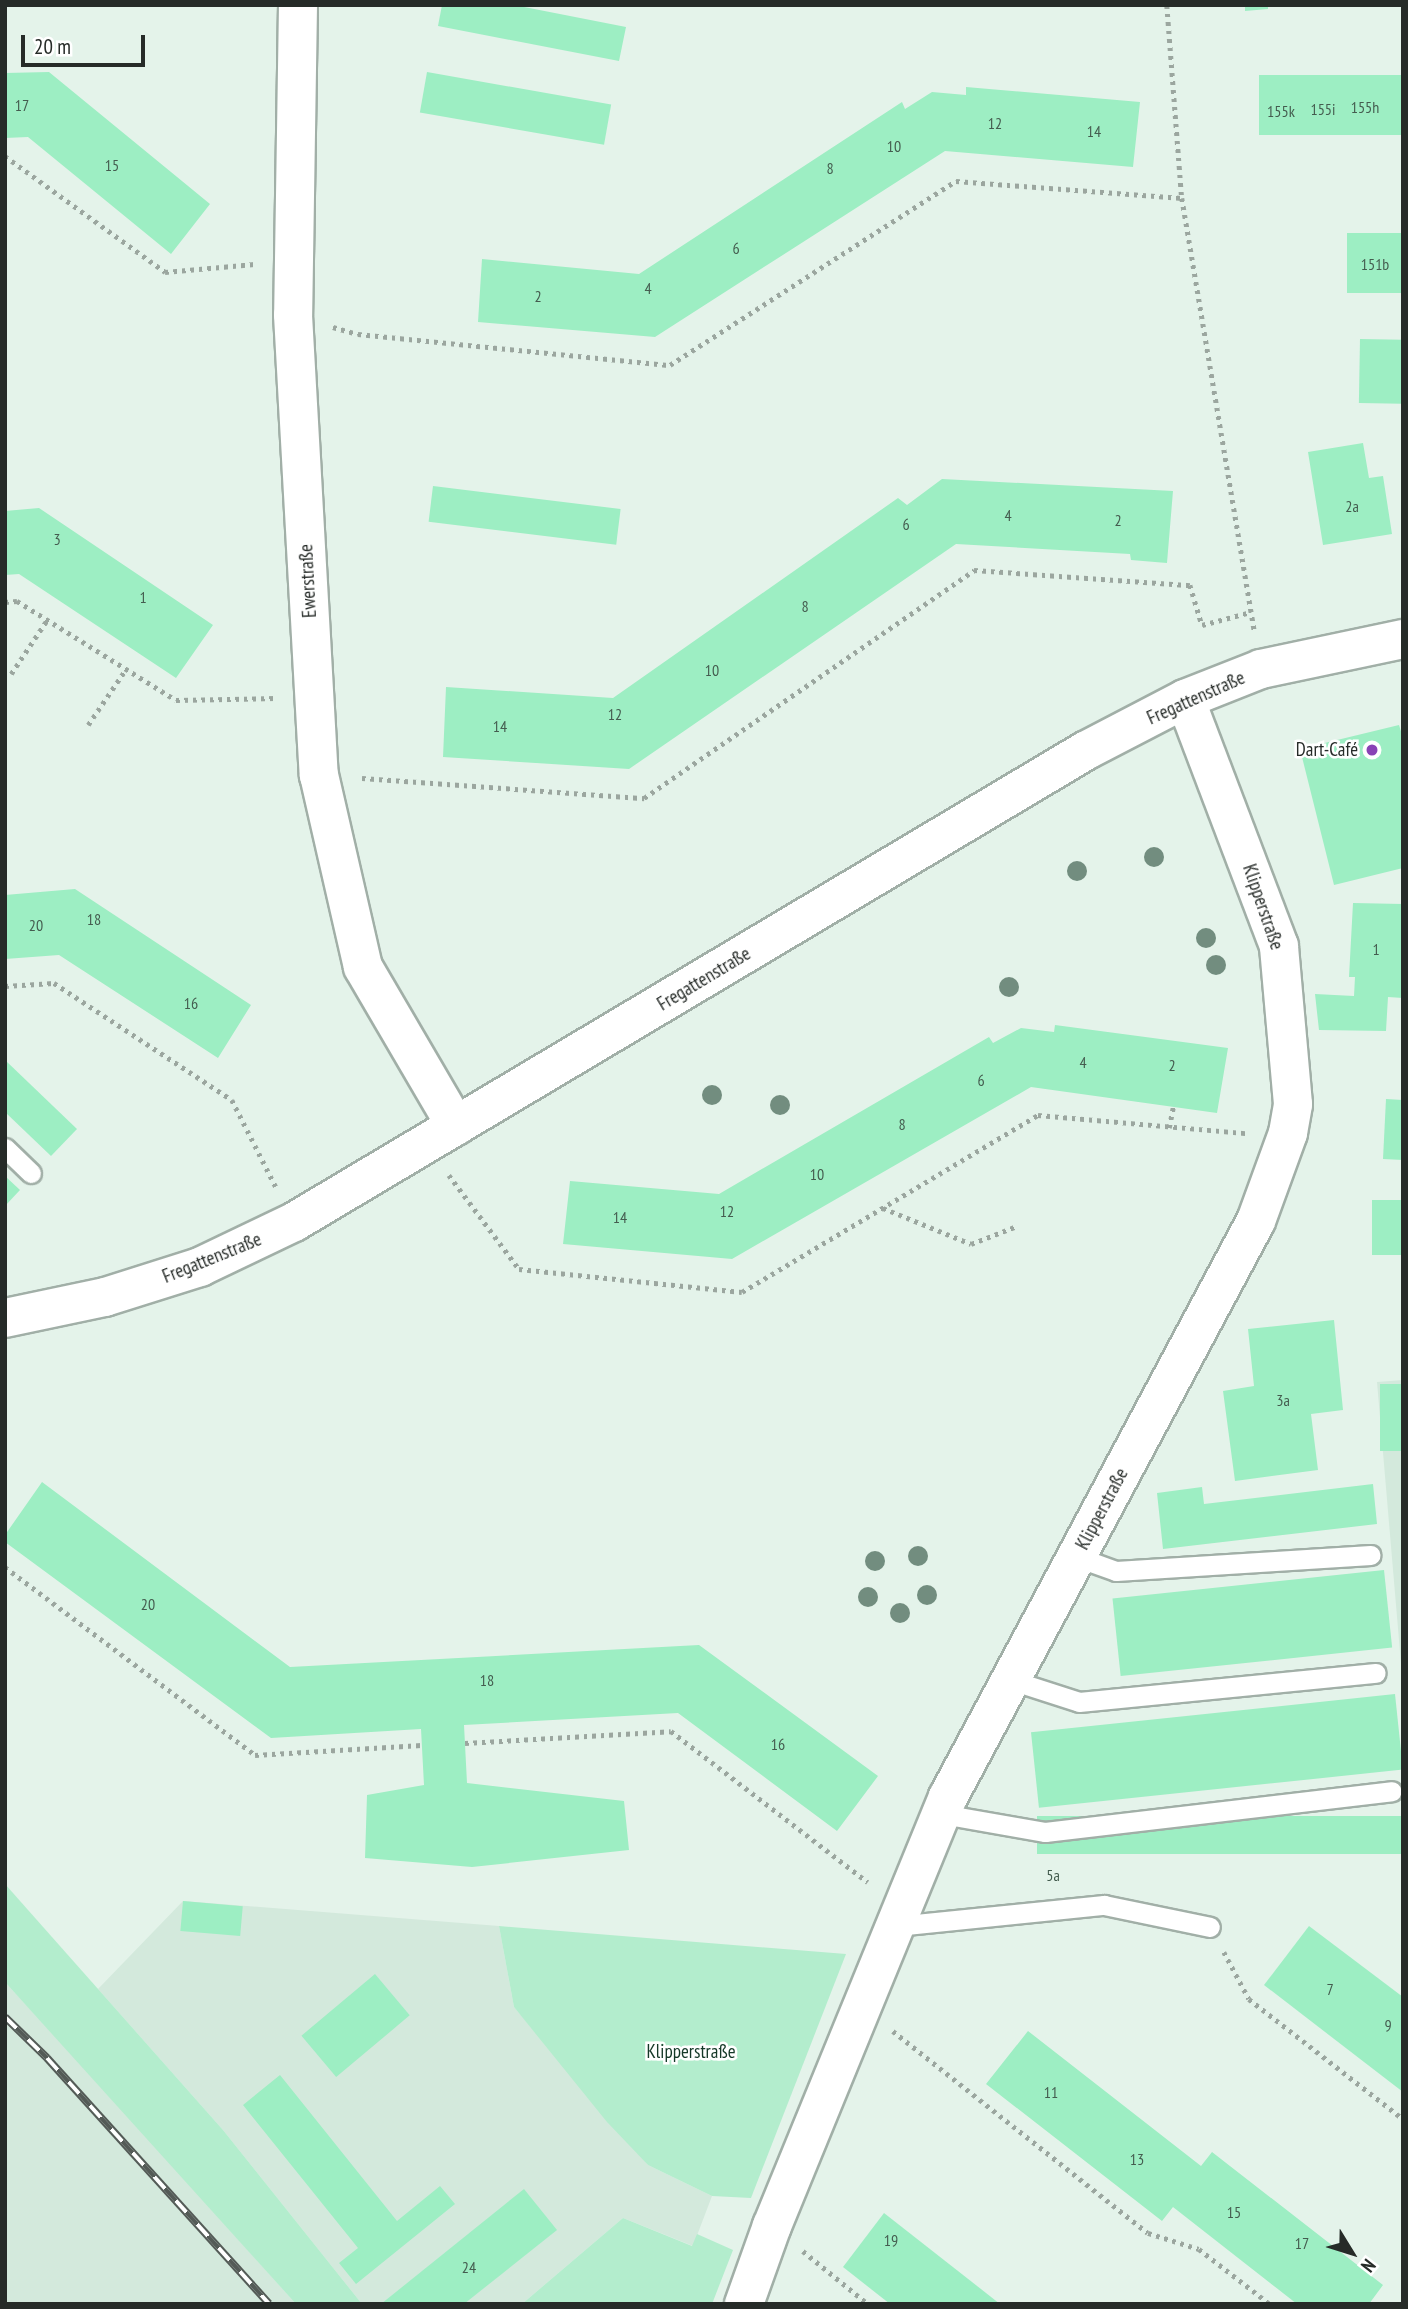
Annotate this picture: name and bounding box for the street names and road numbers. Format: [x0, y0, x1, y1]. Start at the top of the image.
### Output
street label: Ewerstraße [295, 544, 321, 618]
street label: Fregattenstraße [1144, 666, 1248, 730]
street label: Klipperstraße [1238, 861, 1288, 953]
street label: Fregattenstraße [653, 942, 755, 1016]
street label: Fregattenstraße [159, 1228, 265, 1288]
street label: Klipperstraße [1071, 1464, 1133, 1554]

